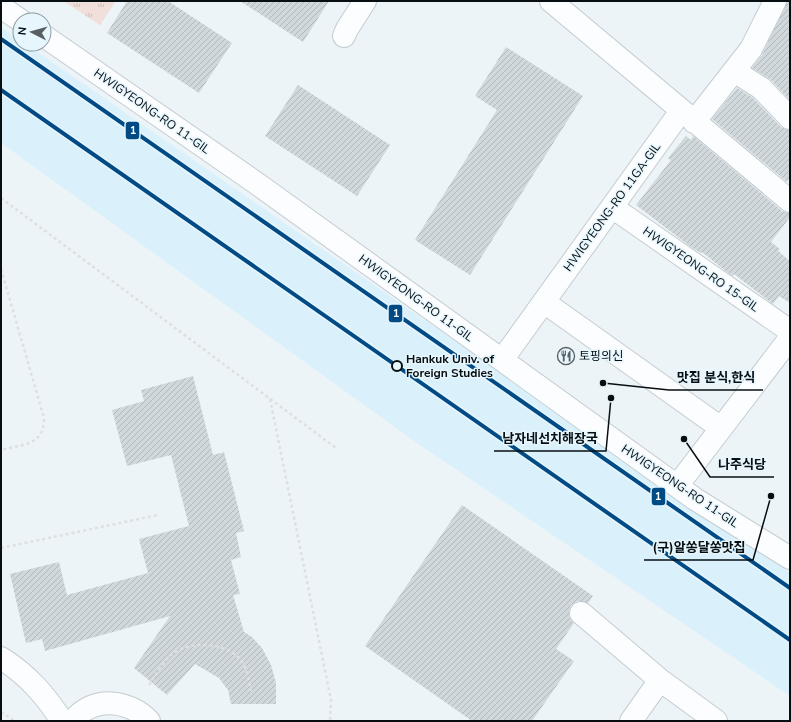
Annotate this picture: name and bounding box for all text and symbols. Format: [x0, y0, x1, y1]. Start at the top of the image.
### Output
north arrow [12, 12, 52, 52]
text: N [15, 26, 30, 36]
street label: HWIGYEONG-RO 11-GIL [91, 65, 213, 157]
line badge: 1 [125, 121, 140, 140]
street label: HWIGYEONG-RO 11GA-GIL [560, 139, 664, 275]
street label: HWIGYEONG-RO 15-GIL [640, 223, 763, 315]
street label: HWIGYEONG-RO 11-GIL [356, 252, 476, 344]
line badge: 1 [388, 304, 403, 323]
restaurant icon: 토핑의신 [556, 346, 576, 366]
place label: 토핑의신 [579, 348, 623, 364]
place label: Hankuk Univ. of Foreign Studies [406, 351, 495, 381]
marker: Hankuk Univ. of Foreign Studies [391, 360, 403, 372]
callout: 맛집 분식,한식 [669, 365, 763, 390]
text: 맛집 분식,한식 [677, 369, 755, 387]
callout: 남자네선치해장국 [494, 426, 606, 451]
text: 남자네선치해장국 [502, 430, 598, 448]
street label: HWIGYEONG-RO 11-GIL [619, 441, 741, 531]
callout: 나주식당 [710, 452, 774, 477]
text: 나주식당 [718, 456, 766, 474]
line badge: 1 [651, 487, 666, 506]
callout: (구)알쏭달쏭맛집 [644, 535, 753, 560]
text: (구)알쏭달쏭맛집 [652, 539, 746, 557]

